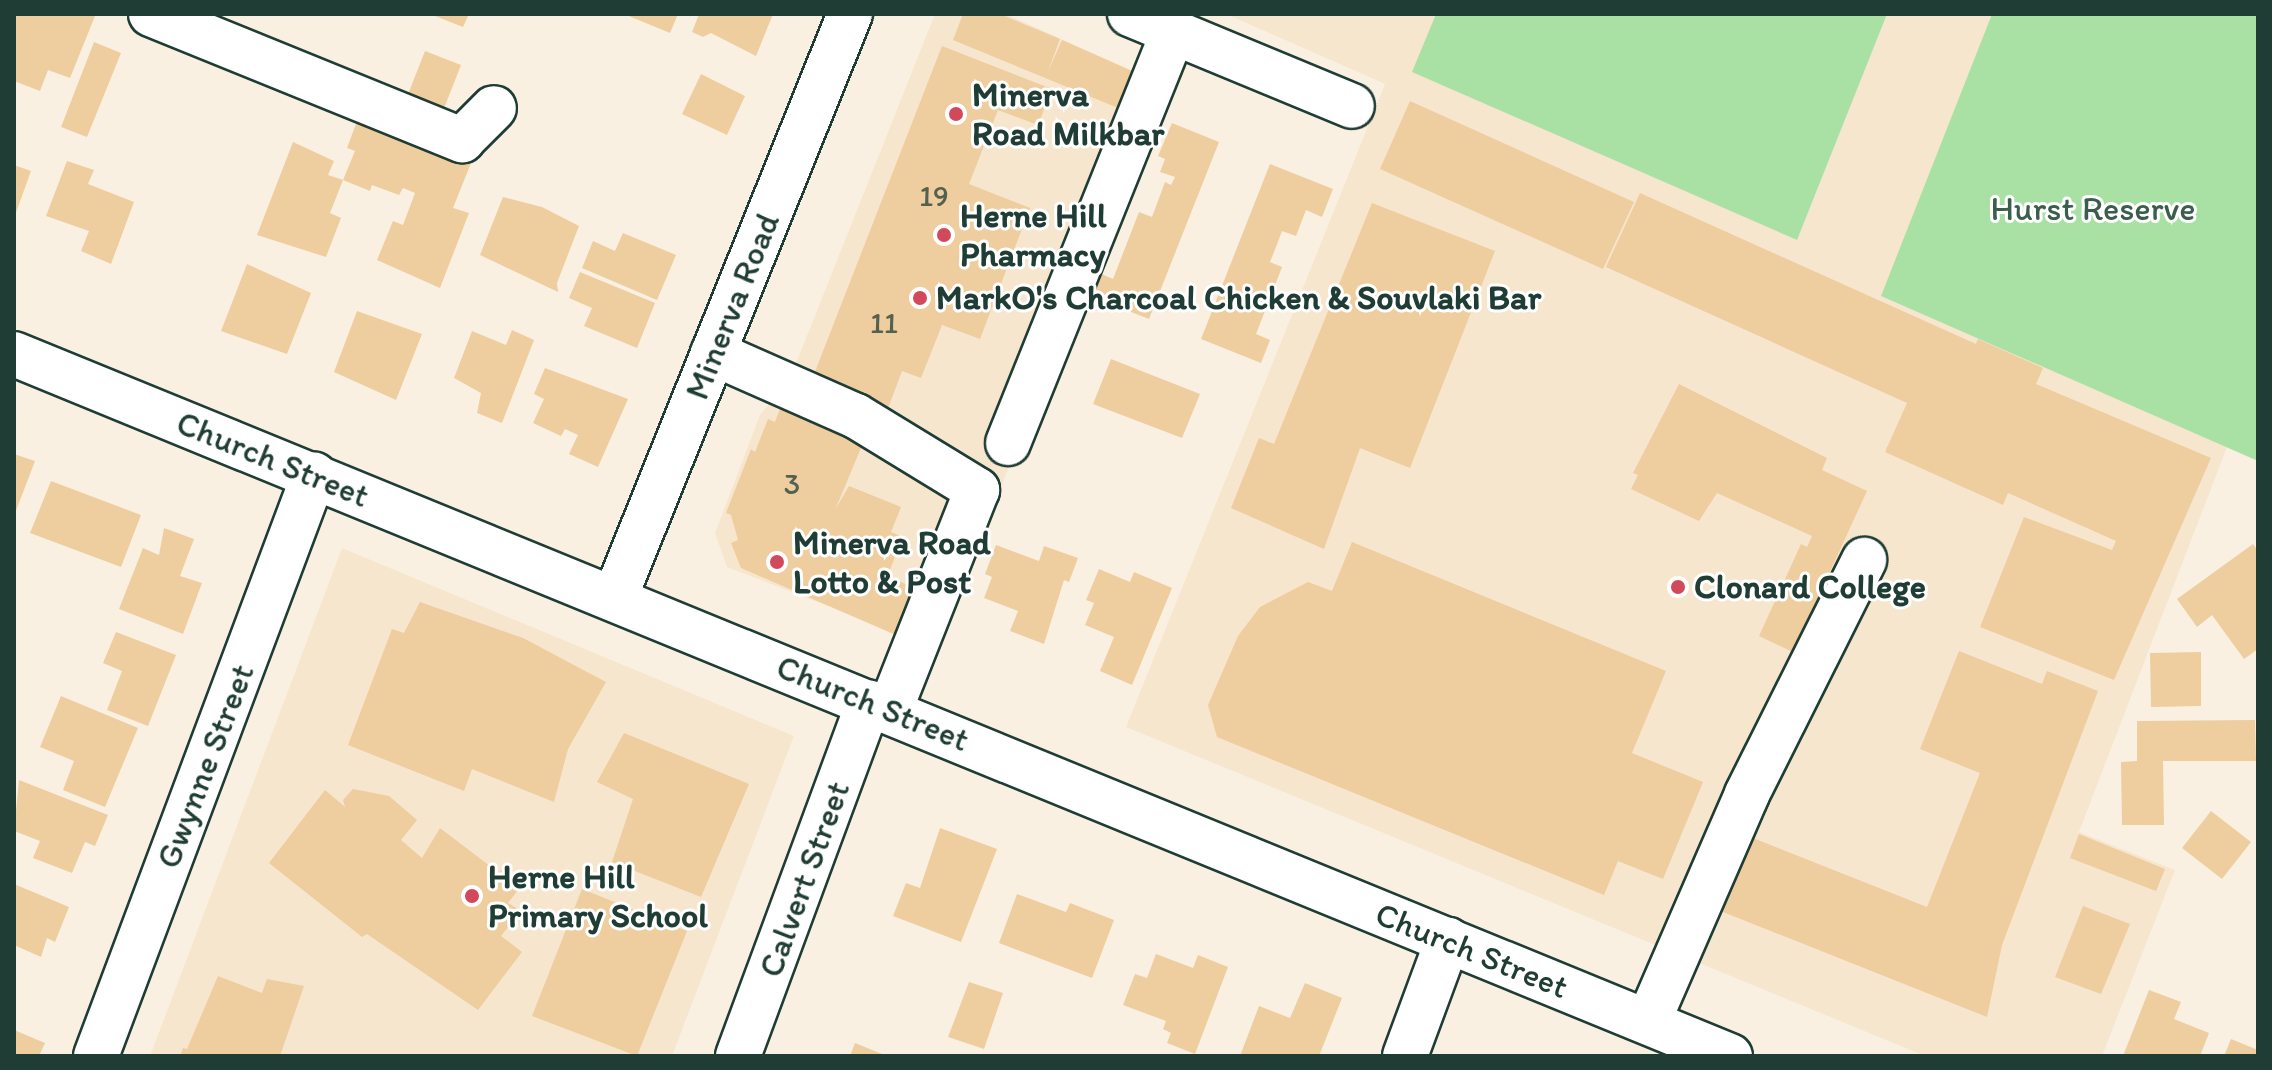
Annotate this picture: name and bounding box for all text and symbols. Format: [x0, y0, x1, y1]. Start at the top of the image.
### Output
place label: Minerva Road Milkbar [972, 74, 1163, 154]
marker: Minerva Road Milkbar [947, 105, 965, 123]
house number: 19 [919, 178, 949, 214]
park label: Hurst Reserve [1991, 189, 2195, 229]
place label: Herne Hill Pharmacy [960, 195, 1107, 274]
street label: Minerva Road [676, 207, 788, 405]
marker: Herne Hill Pharmacy [935, 226, 953, 244]
place label: MarkO's Charcoal Chicken & Souvlaki Bar [936, 278, 1544, 318]
marker: MarkO's Charcoal Chicken & Souvlaki Bar [911, 289, 929, 307]
house number: 11 [870, 305, 898, 341]
street label: Church Street [171, 402, 375, 516]
house number: 3 [784, 466, 800, 502]
place label: Minerva Road Lotto & Post [793, 522, 991, 602]
marker: Minerva Road Lotto & Post [768, 553, 786, 571]
place label: Clonard College [1694, 567, 1926, 607]
marker: Clonard College [1669, 578, 1687, 596]
street label: Church Street [771, 646, 975, 760]
street label: Gwynne Street [147, 658, 263, 874]
street label: Calvert Street [750, 776, 858, 982]
place label: Herne Hill Primary School [488, 856, 708, 936]
marker: Herne Hill Primary School [463, 887, 481, 905]
street label: Church Street [1370, 893, 1574, 1007]

